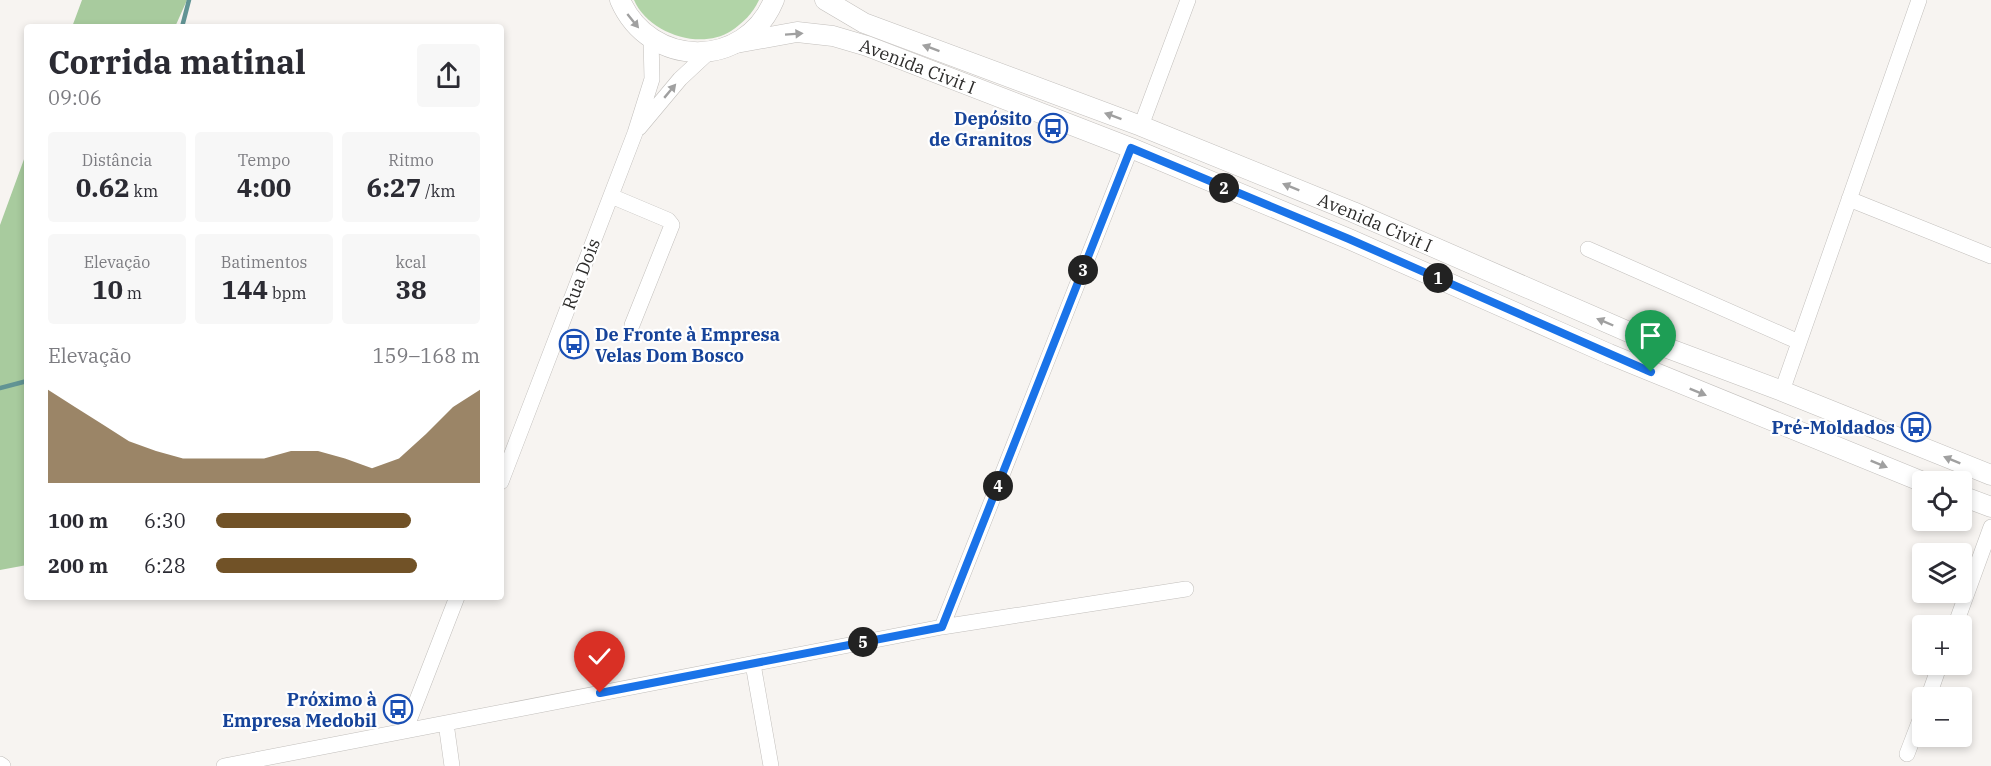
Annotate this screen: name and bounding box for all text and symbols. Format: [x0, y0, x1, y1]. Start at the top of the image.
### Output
one-way arrow [626, 13, 639, 29]
one-way arrow [785, 29, 804, 38]
street label: Avenida Civit I [857, 33, 979, 98]
text: Corrida matinal [48, 40, 306, 83]
one-way arrow [921, 42, 939, 52]
button: share [417, 44, 480, 107]
one-way arrow [664, 83, 677, 99]
text: 09:06 [48, 84, 102, 111]
place label: Depósito de Granitos [929, 107, 1032, 151]
one-way arrow [1104, 111, 1122, 120]
bus stop icon: Depósito de Granitos [1037, 112, 1069, 144]
text: Distância [82, 150, 152, 170]
text: Tempo [238, 150, 290, 170]
text: Ritmo [388, 150, 434, 170]
text: 0.62 [76, 170, 130, 204]
text: 4:00 [237, 170, 291, 204]
text: 6:27 [367, 170, 421, 204]
pin: 2 [1209, 173, 1239, 203]
text: 2 [1219, 178, 1229, 198]
text: km [130, 181, 158, 201]
text: /km [421, 181, 455, 201]
one-way arrow [1282, 182, 1300, 191]
street label: Avenida Civit I [1314, 187, 1436, 257]
street label: Rua Dois [557, 235, 605, 313]
text: Elevação [84, 252, 150, 272]
text: Batimentos [221, 252, 307, 272]
text: kcal [396, 252, 426, 272]
pin: 3 [1068, 255, 1098, 285]
text: 3 [1078, 260, 1088, 280]
pin: 1 [1423, 263, 1453, 293]
text: 1 [1433, 268, 1443, 288]
text: 10 [92, 272, 123, 306]
text: 144 [221, 272, 268, 306]
text: 38 [395, 272, 427, 306]
text: m [123, 283, 142, 303]
text: bpm [268, 283, 307, 303]
pin [1625, 310, 1676, 372]
one-way arrow [1597, 317, 1614, 326]
icon: arrive [1634, 319, 1667, 352]
place label: De Fronte à Empresa Velas Dom Bosco [595, 323, 780, 367]
bus stop icon: De Fronte à Empresa Velas Dom Bosco [558, 328, 590, 360]
text: Elevação [48, 342, 131, 369]
text: 159–168 m [373, 342, 480, 369]
one-way arrow [1689, 388, 1707, 397]
bus stop icon: Pré-Moldados [1900, 411, 1932, 443]
place label: Pré-Moldados [1771, 416, 1895, 439]
one-way arrow [1943, 455, 1961, 464]
one-way arrow [1870, 460, 1888, 469]
pin: 4 [983, 471, 1013, 501]
map controls [1912, 471, 1972, 747]
button: locate [1912, 471, 1972, 531]
text: 4 [993, 476, 1003, 496]
text: 100 m [48, 507, 108, 534]
text: 6:30 [144, 507, 186, 534]
button: layers [1912, 543, 1972, 603]
text: 200 m [48, 552, 108, 579]
text: 6:28 [144, 552, 186, 579]
button: + [1912, 615, 1972, 675]
pin: 5 [848, 627, 878, 657]
pin [574, 631, 625, 693]
text: 5 [858, 632, 868, 652]
icon: check [583, 640, 616, 673]
button: − [1912, 687, 1972, 747]
place label: Próximo à Empresa Medobil [222, 688, 377, 732]
bus stop icon: Próximo à Empresa Medobil [382, 693, 414, 725]

